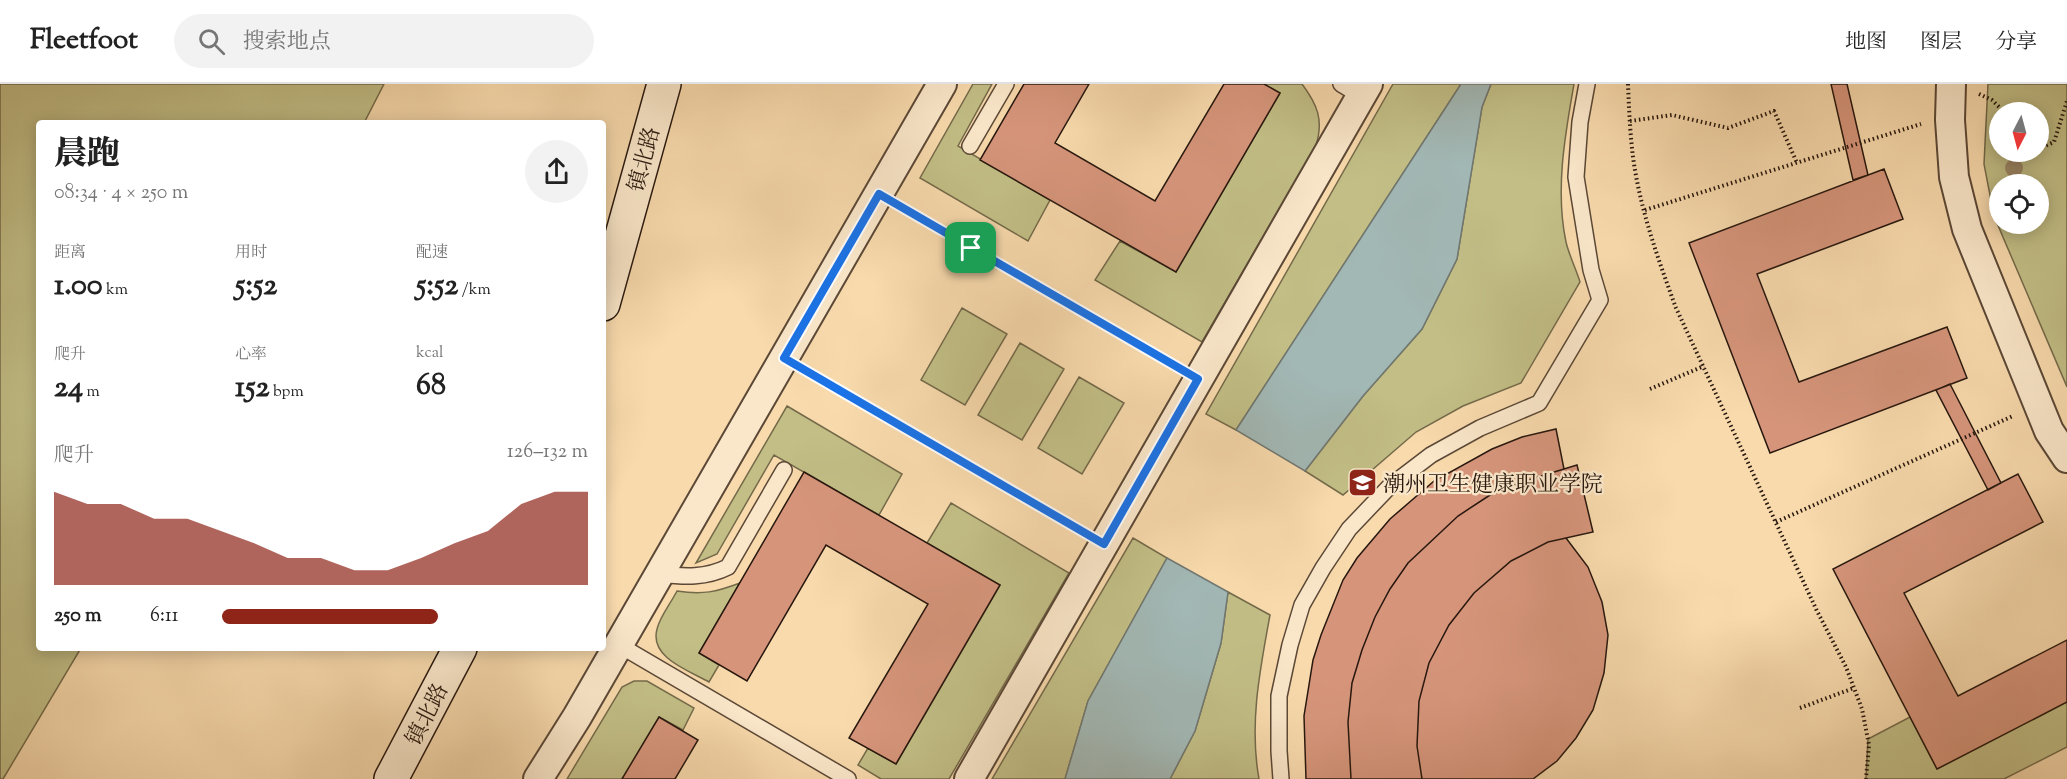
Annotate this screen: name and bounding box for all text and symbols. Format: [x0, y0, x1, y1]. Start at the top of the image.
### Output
search box [174, 14, 594, 68]
text: Fleetfoot [30, 21, 138, 61]
icon: search [195, 25, 228, 58]
text: 搜索地点 [243, 27, 331, 59]
text: 地图 [1845, 28, 1887, 58]
text: 图层 [1920, 28, 1962, 58]
text: 分享 [1995, 28, 2037, 58]
north arrow [1989, 102, 2049, 162]
map controls [1989, 102, 2049, 234]
street label: 镇北路 [622, 124, 670, 196]
text: 晨跑 [54, 132, 120, 180]
button: share [525, 140, 588, 203]
button: locate [1989, 174, 2049, 234]
text: 08:34 · 4 × 250 m [54, 179, 188, 208]
pin [945, 222, 996, 273]
icon: arrive [954, 231, 987, 264]
text: 距离 [54, 242, 86, 265]
text: 用时 [235, 242, 267, 265]
text: 配速 [416, 242, 448, 265]
text: 1.00 [54, 265, 103, 308]
text: 5:52 [235, 265, 277, 308]
text: 5:52 [416, 265, 458, 308]
text: km [103, 279, 128, 302]
text: /km [458, 279, 491, 302]
text: kcal [416, 342, 444, 365]
text: 爬升 [54, 344, 86, 367]
text: 心率 [235, 344, 267, 367]
text: 68 [416, 365, 446, 408]
text: 24 [54, 367, 83, 410]
text: 152 [235, 367, 270, 410]
text: m [83, 381, 100, 404]
text: bpm [270, 381, 304, 404]
text: 126–132 m [507, 438, 588, 467]
text: 爬升 [54, 442, 94, 471]
school or university icon: 潮州卫生健康职业学院 [1346, 467, 1378, 499]
place label: 潮州卫生健康职业学院 [1383, 470, 1603, 502]
text: 250 m [54, 602, 102, 631]
text: 6:11 [150, 602, 179, 631]
street label: 镇北路 [399, 679, 458, 752]

